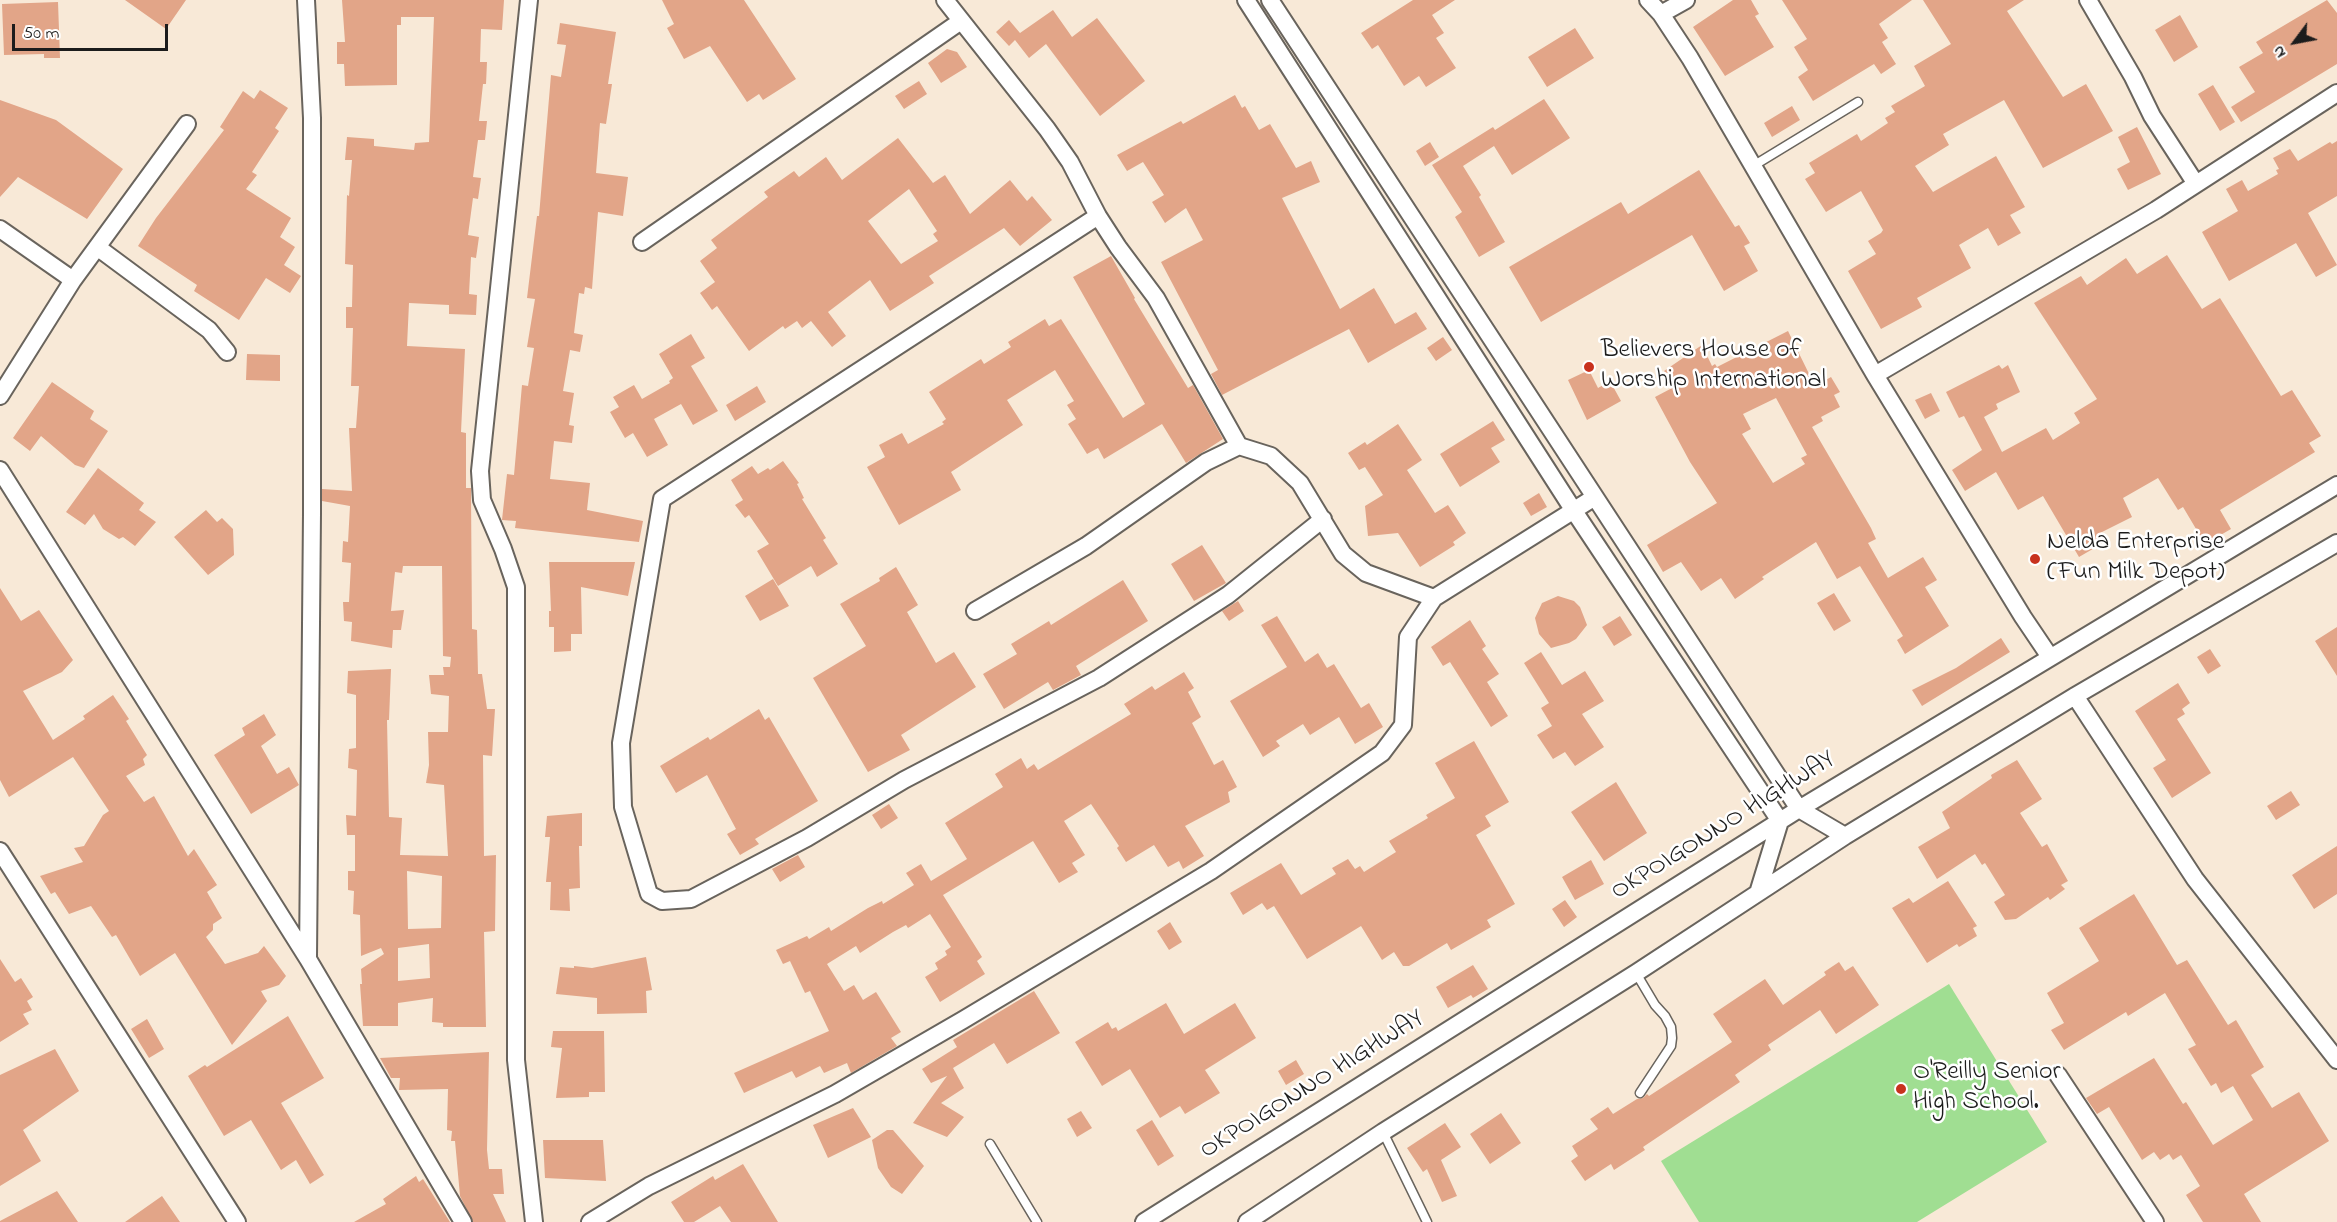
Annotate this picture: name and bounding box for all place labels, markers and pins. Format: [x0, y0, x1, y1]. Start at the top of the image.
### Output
place label: Believers House of Worship International [1601, 336, 1826, 398]
marker: Believers House of Worship International [1582, 360, 1596, 374]
place label: Nelda Enterprise (Fun Milk Depot) [2047, 528, 2225, 590]
marker: Nelda Enterprise (Fun Milk Depot) [2028, 552, 2042, 566]
place label: O'Reilly Senior High School. [1913, 1058, 2061, 1120]
marker: O'Reilly Senior High School. [1894, 1082, 1908, 1096]

